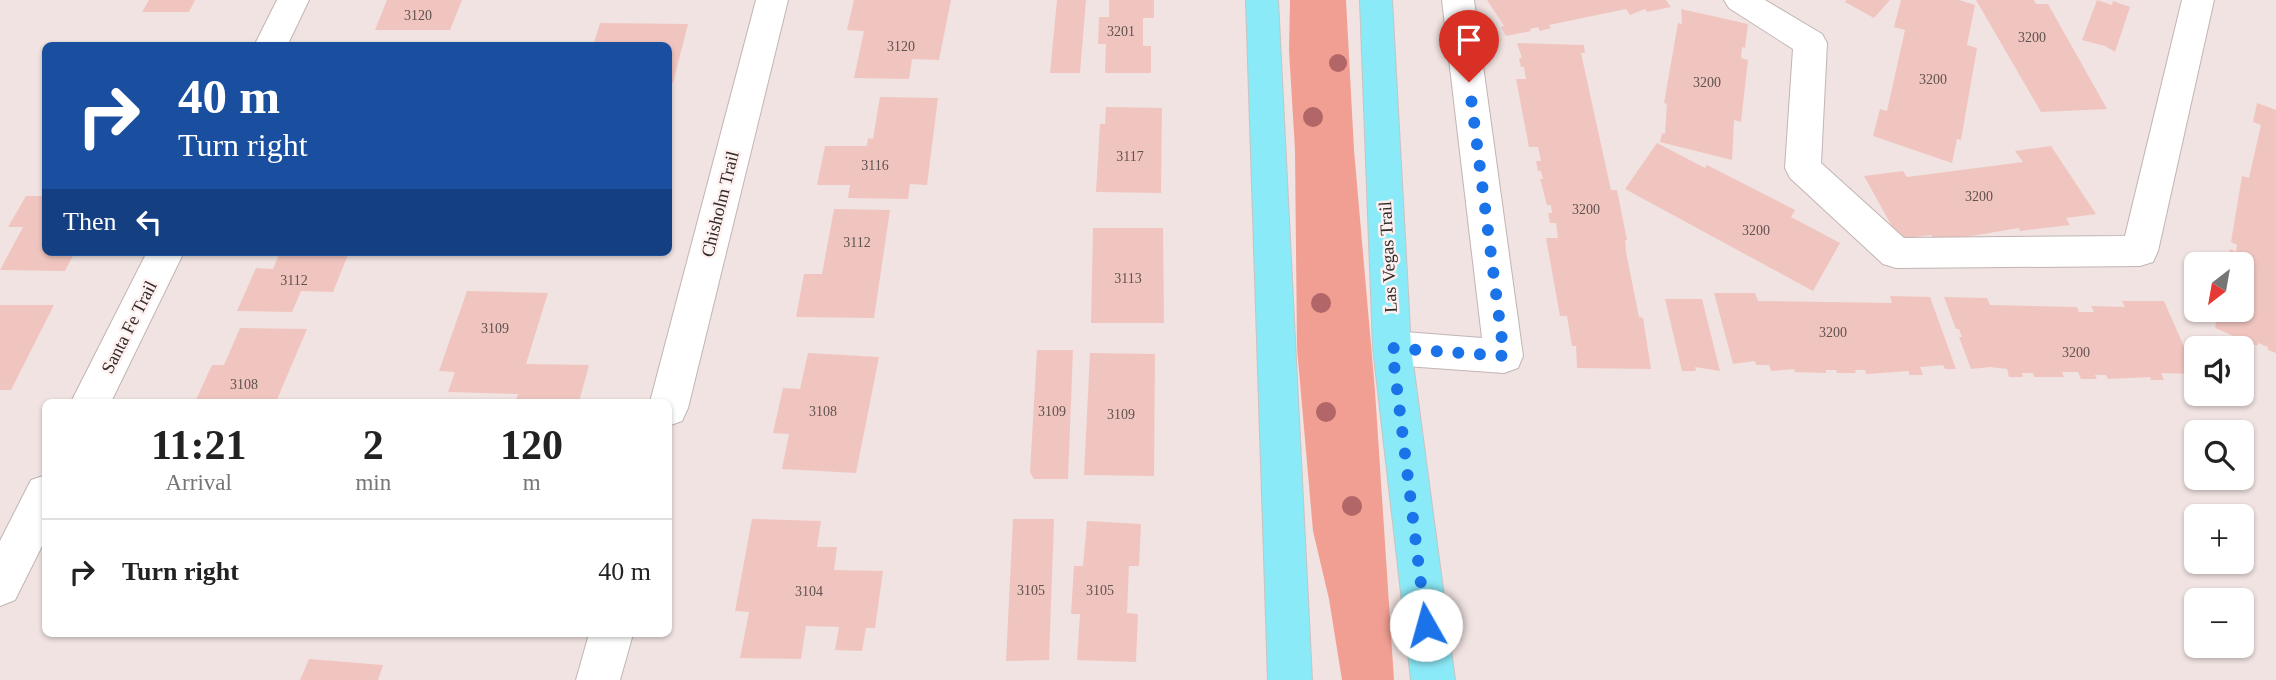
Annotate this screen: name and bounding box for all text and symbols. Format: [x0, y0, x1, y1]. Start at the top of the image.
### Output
house number: 3120 [404, 8, 432, 23]
pin [1439, 10, 1499, 82]
icon: arrive [1450, 21, 1488, 59]
house number: 3201 [1107, 24, 1135, 39]
house number: 3200 [2018, 30, 2046, 45]
house number: 3120 [887, 39, 915, 54]
text: 40 m [178, 69, 280, 124]
icon: right [63, 70, 154, 161]
house number: 3200 [1919, 72, 1947, 87]
house number: 3200 [1693, 75, 1721, 90]
text: Turn right [178, 127, 308, 163]
street label: Chisholm Trail [697, 149, 743, 259]
house number: 3117 [1116, 149, 1144, 164]
house number: 3116 [861, 158, 889, 173]
house number: 3200 [1965, 189, 1993, 204]
street label: Las Vegas Trail [1375, 201, 1401, 313]
house number: 3200 [1572, 202, 1600, 217]
icon: left [130, 203, 168, 241]
text: Then [63, 207, 116, 236]
house number: 3200 [1742, 223, 1770, 238]
house number: 3112 [843, 235, 871, 250]
north arrow [2184, 252, 2254, 322]
map controls [2184, 252, 2254, 658]
house number: 3113 [1114, 271, 1142, 286]
house number: 3112 [280, 273, 308, 288]
street label: Santa Fe Trail [97, 277, 161, 377]
house number: 3109 [481, 321, 509, 336]
house number: 3200 [1819, 325, 1847, 340]
button: sound [2184, 336, 2254, 406]
house number: 3200 [2062, 345, 2090, 360]
house number: 3108 [230, 377, 258, 392]
house number: 3108 [809, 404, 837, 419]
house number: 3109 [1038, 404, 1066, 419]
house number: 3109 [1107, 407, 1135, 422]
button: search [2184, 420, 2254, 490]
text: 11:21 [151, 422, 247, 468]
text: 2 [363, 422, 384, 468]
text: 120 [500, 422, 563, 468]
text: Arrival [166, 470, 232, 495]
text: min [355, 470, 391, 495]
text: m [523, 470, 541, 495]
button: + [2184, 504, 2254, 574]
icon: right [63, 553, 101, 591]
text: Turn right [122, 557, 239, 586]
text: 40 m [598, 557, 651, 586]
house number: 3105 [1017, 583, 1045, 598]
house number: 3105 [1086, 583, 1114, 598]
house number: 3104 [795, 584, 823, 599]
position arrow [1389, 588, 1463, 662]
button: − [2184, 588, 2254, 658]

